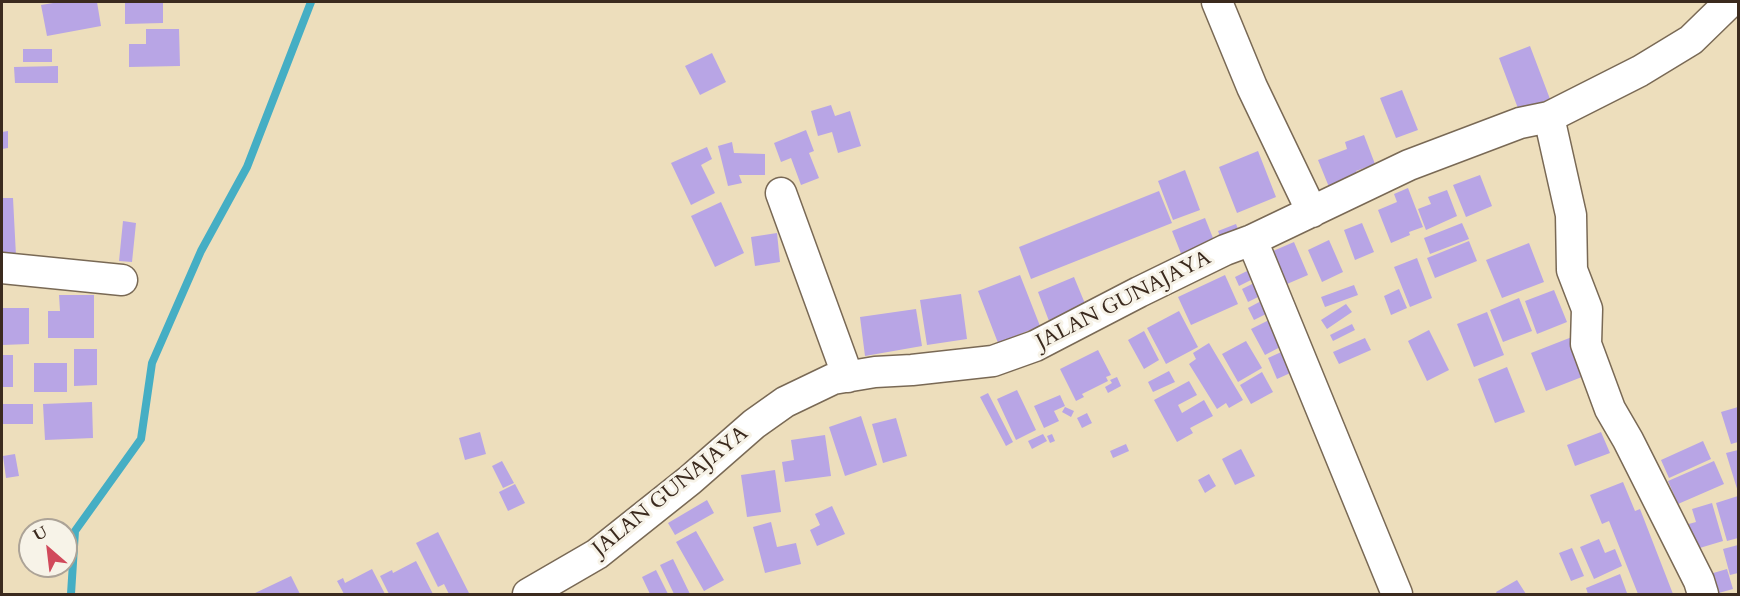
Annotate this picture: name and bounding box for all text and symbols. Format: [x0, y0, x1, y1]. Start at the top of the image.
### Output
street label: JALAN GUNAJAYA [1033, 246, 1215, 356]
street label: JALAN GUNAJAYA [588, 422, 754, 562]
north arrow [18, 518, 78, 578]
text: U [30, 521, 51, 547]

